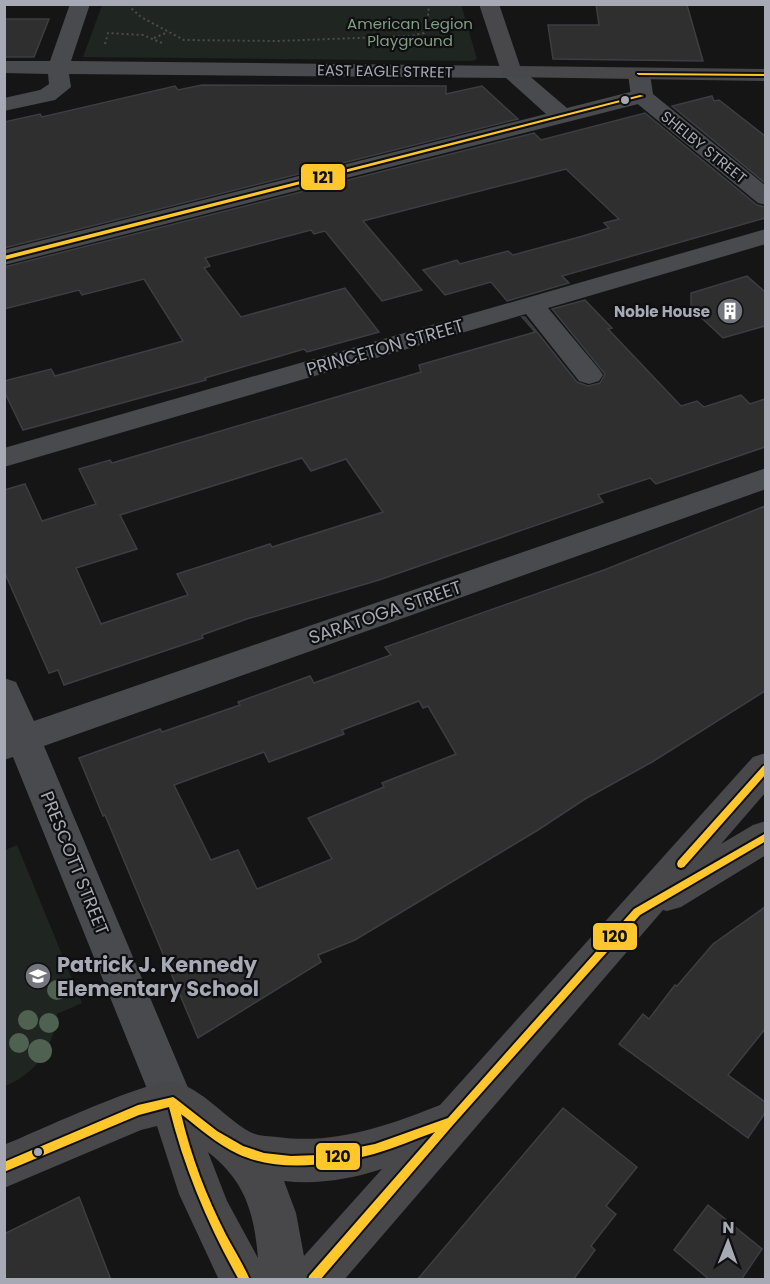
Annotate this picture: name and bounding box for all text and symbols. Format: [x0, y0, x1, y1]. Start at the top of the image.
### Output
park label: American Legion Playground [347, 13, 473, 51]
street label: EAST EAGLE STREET [317, 59, 453, 83]
unlabelled marker [619, 94, 631, 106]
street label: SHELBY STREET [657, 106, 751, 188]
line badge: 121 [300, 163, 346, 191]
text: 121 [312, 166, 334, 189]
building icon: Noble House [715, 296, 745, 326]
place label: Noble House [614, 301, 710, 322]
street label: PRINCETON STREET [304, 313, 467, 381]
street label: SARATOGA STREET [305, 574, 465, 650]
street label: PRESCOTT STREET [35, 787, 115, 939]
line badge: 120 [592, 922, 638, 951]
text: 120 [602, 925, 628, 948]
place label: Patrick J. Kennedy Elementary School [57, 950, 259, 1003]
school or university icon: Patrick J. Kennedy Elementary School [23, 961, 53, 991]
line badge: 120 [315, 1142, 361, 1171]
text: 120 [325, 1145, 351, 1168]
unlabelled marker [32, 1146, 44, 1158]
north arrow [698, 1212, 758, 1272]
text: N [722, 1216, 734, 1239]

